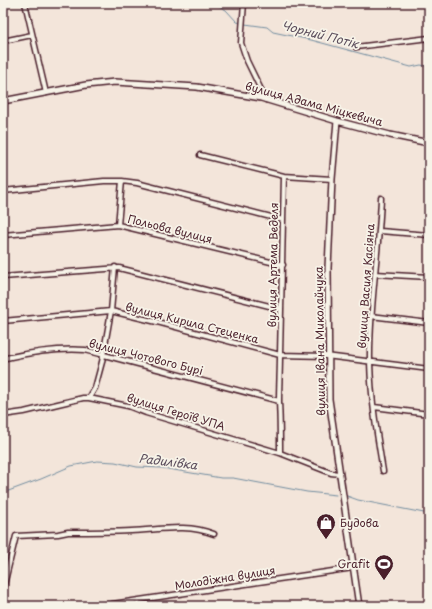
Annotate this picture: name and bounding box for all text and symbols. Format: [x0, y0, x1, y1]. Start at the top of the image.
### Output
water label: Чорний Потік [280, 16, 361, 52]
street label: вулиця Адама Міцкевича [244, 77, 385, 130]
street label: вулиця Артема Веделя [263, 202, 282, 328]
street label: Польова вулиця [126, 210, 214, 247]
street label: вулиця Василя Касіяна [353, 223, 378, 349]
street label: вулиця Івана Миколайчука [310, 266, 329, 416]
street label: вулиця Кирила Стеценка [124, 298, 261, 347]
street label: вулиця Чотового Бурі [87, 334, 205, 379]
street label: вулиця Героїв УПА [125, 388, 228, 435]
water label: Радилівка [138, 448, 199, 474]
shop icon: Будова [315, 512, 337, 540]
place label: Будова [340, 514, 379, 531]
sports icon: Grafit [373, 553, 395, 581]
place label: Grafit [337, 555, 370, 572]
street label: Молодіжна вулиця [173, 561, 277, 594]

